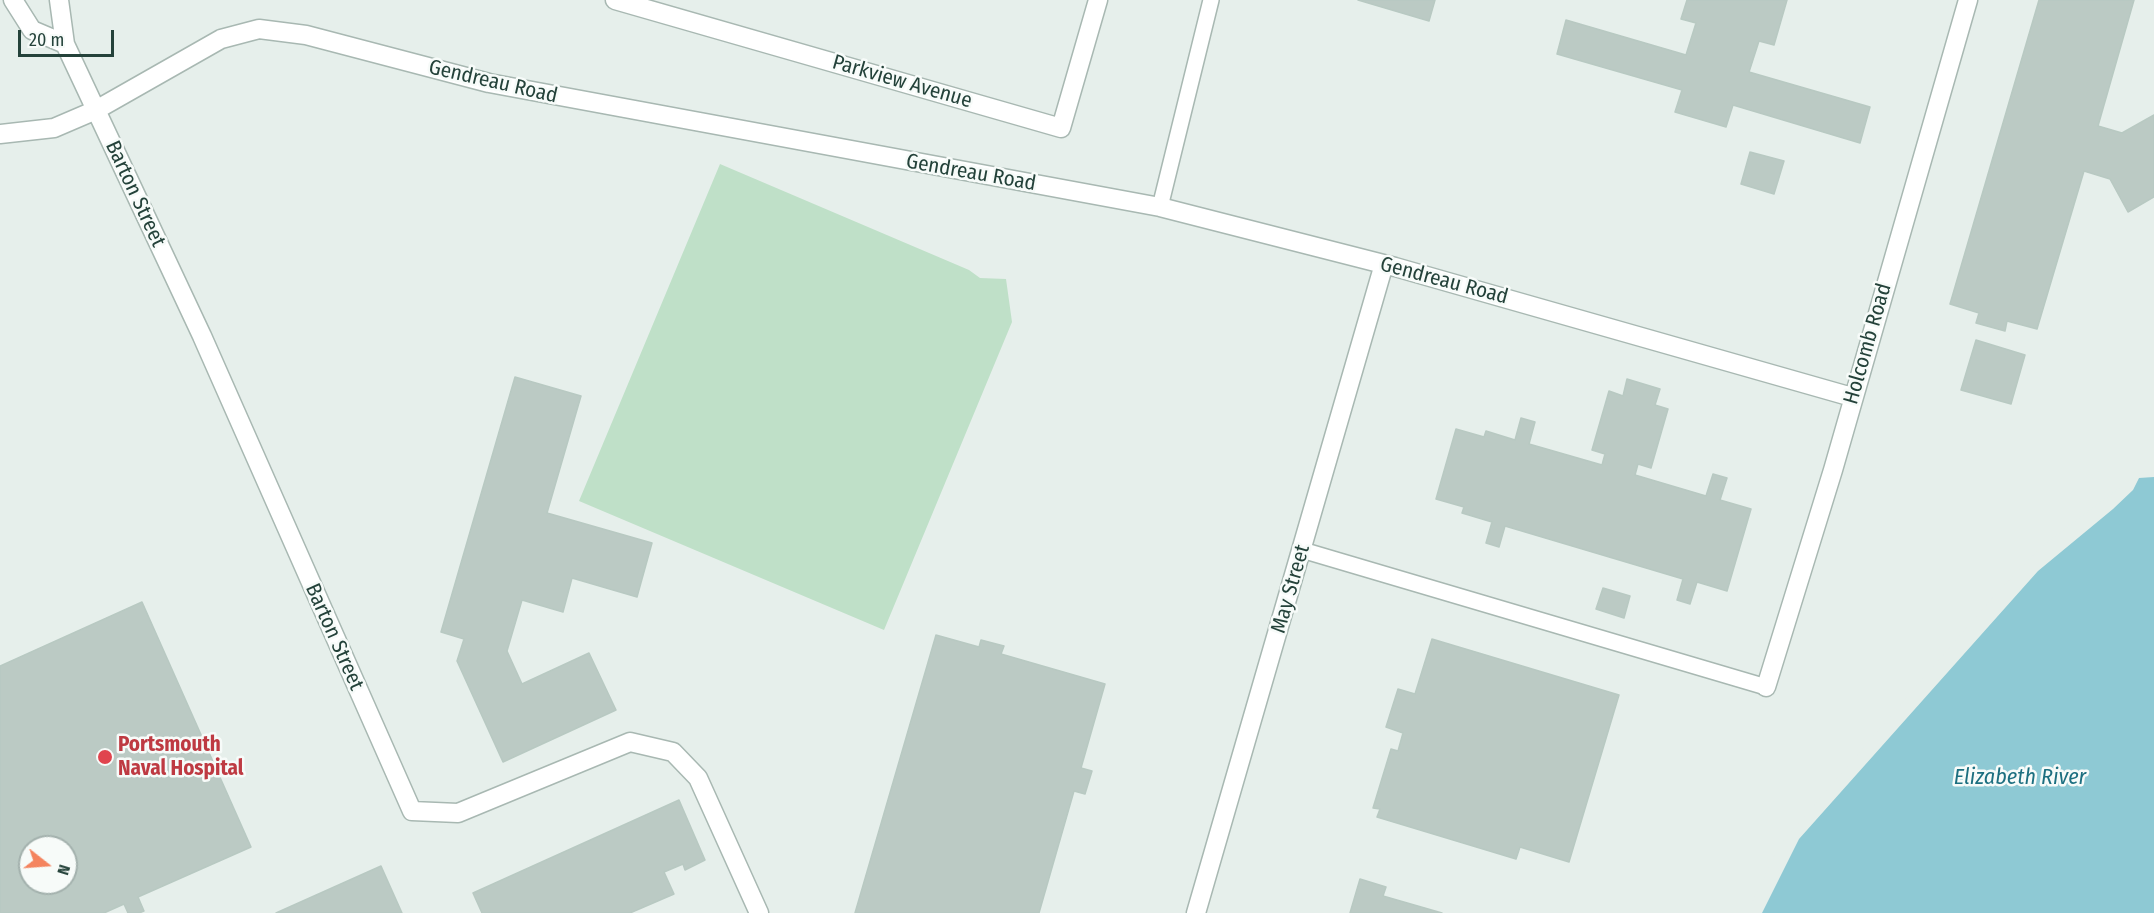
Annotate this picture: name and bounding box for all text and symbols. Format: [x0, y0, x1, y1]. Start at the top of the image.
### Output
scale bar [21, 18, 117, 56]
text: 20 m [29, 29, 64, 51]
street label: Parkview Avenue [829, 50, 975, 114]
street label: Gendreau Road [426, 55, 560, 109]
street label: Barton Street [99, 137, 171, 251]
street label: Gendreau Road [904, 149, 1038, 197]
street label: Gendreau Road [1377, 252, 1511, 310]
street label: Holcomb Road [1839, 281, 1897, 407]
street label: May Street [1266, 542, 1316, 636]
street label: Barton Street [299, 580, 369, 694]
place label: Portsmouth Naval Hospital [118, 732, 244, 782]
marker: Portsmouth Naval Hospital [96, 748, 114, 766]
water label: Elizabeth River [1954, 765, 2086, 791]
north arrow [18, 835, 78, 895]
text: N [53, 862, 74, 877]

